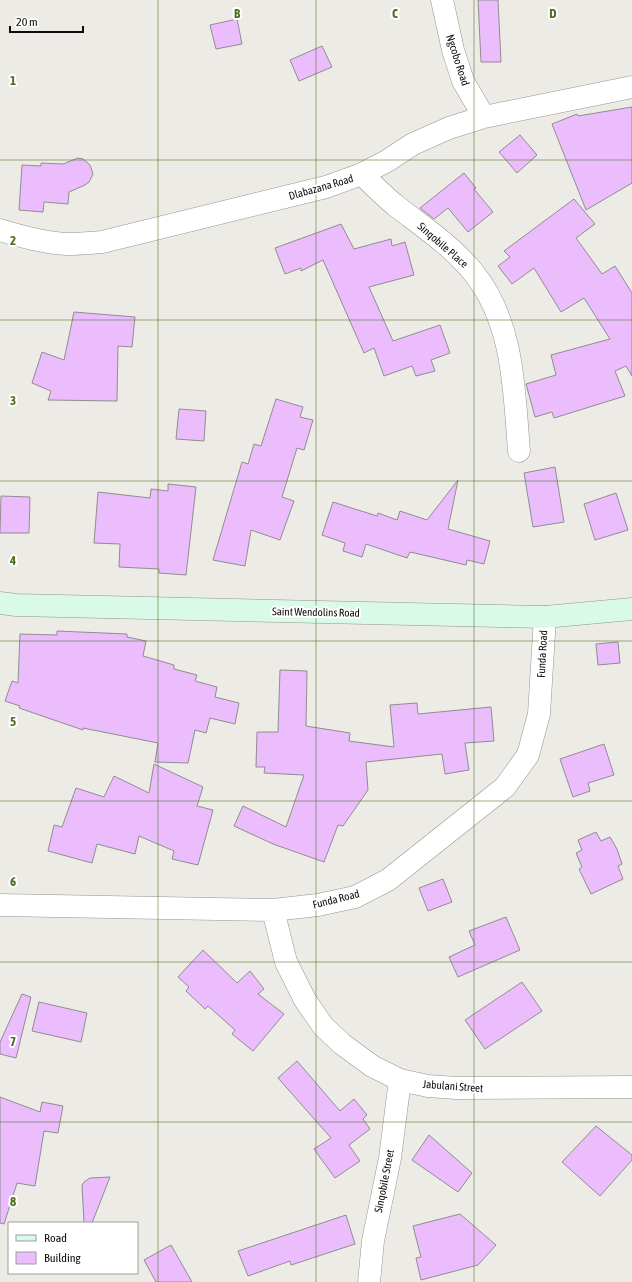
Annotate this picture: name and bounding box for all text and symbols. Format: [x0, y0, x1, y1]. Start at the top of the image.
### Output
text: B [234, 6, 241, 21]
text: C [392, 6, 398, 21]
text: D [549, 6, 557, 21]
scale bar [10, 8, 83, 34]
text: 20 m [16, 15, 38, 29]
street label: Ngcobo Road [444, 33, 472, 87]
text: 1 [10, 73, 16, 88]
street label: Dlabazana Road [287, 172, 355, 202]
street label: Sinqobile Place [416, 220, 470, 270]
text: 2 [10, 233, 16, 248]
text: 3 [10, 393, 16, 408]
text: 4 [9, 553, 16, 568]
street label: Saint Wendolins Road [272, 605, 360, 619]
street label: Funda Road [535, 630, 549, 678]
text: 5 [10, 714, 16, 729]
text: 6 [10, 874, 16, 889]
street label: Funda Road [311, 887, 361, 911]
text: 7 [10, 1034, 16, 1049]
street label: Jabulani Street [422, 1078, 484, 1094]
street label: Sinqobile Street [372, 1148, 396, 1214]
text: 8 [10, 1194, 16, 1209]
legend [8, 1222, 138, 1274]
text: Road [44, 1231, 67, 1245]
text: Building [44, 1251, 82, 1265]

